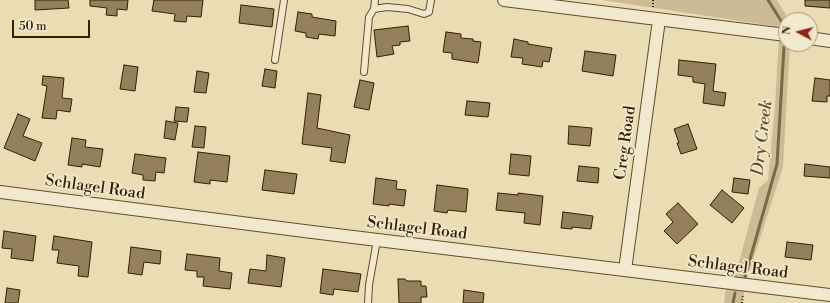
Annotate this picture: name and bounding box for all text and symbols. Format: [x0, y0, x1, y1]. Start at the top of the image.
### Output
scale bar [14, 12, 92, 38]
north arrow [778, 12, 818, 52]
text: 50 m [19, 19, 47, 34]
text: N [780, 25, 795, 36]
water label: Dry Creek [748, 99, 778, 177]
street label: Creg Road [611, 105, 641, 181]
street label: Schlagel Road [44, 171, 146, 205]
street label: Schlagel Road [366, 213, 468, 245]
street label: Schlagel Road [687, 252, 789, 284]

